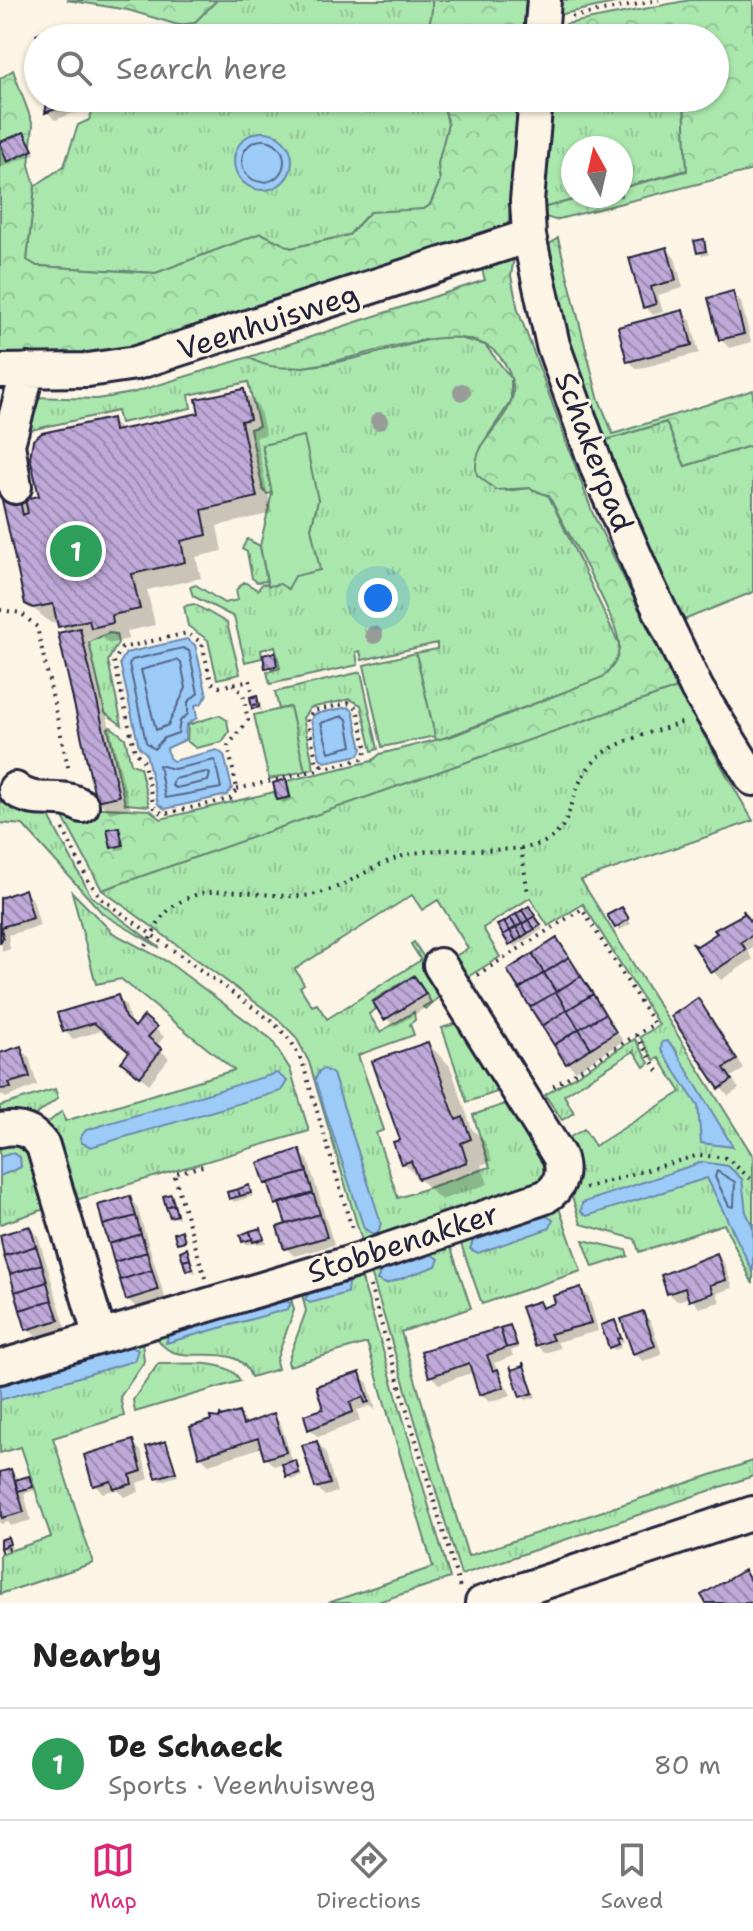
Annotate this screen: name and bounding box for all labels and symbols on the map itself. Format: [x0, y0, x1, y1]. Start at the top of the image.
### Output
north arrow [561, 136, 633, 208]
street label: Veenhuisweg [172, 273, 363, 370]
street label: Schakerpad [545, 366, 644, 538]
pin: 1 [50, 521, 102, 581]
your location [358, 578, 398, 618]
street label: Stobbenakker [302, 1192, 504, 1293]

